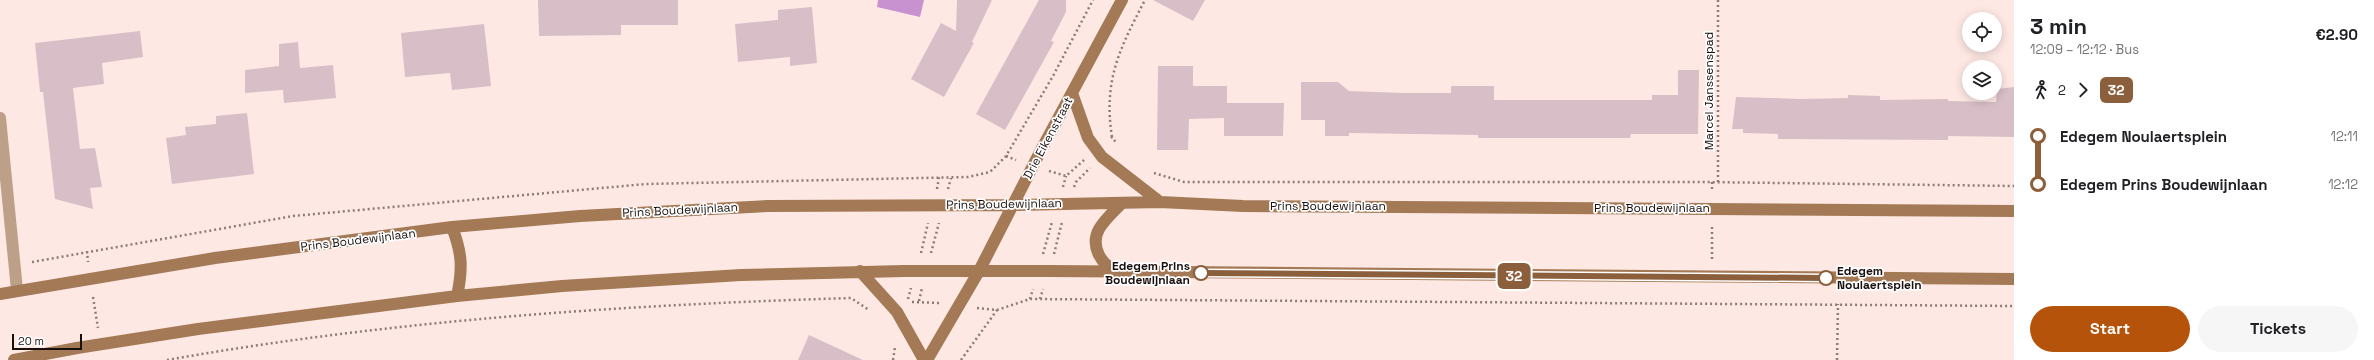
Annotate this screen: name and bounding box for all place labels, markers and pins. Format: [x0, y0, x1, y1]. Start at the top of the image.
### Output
place label: Edegem Prins Boudewijnlaan [1105, 258, 1190, 288]
place label: Edegem Noulaertsplein [1837, 263, 1922, 293]
marker: Edegem Prins Boudewijnlaan [1193, 265, 1209, 281]
marker: Edegem Noulaertsplein [1818, 270, 1834, 286]

